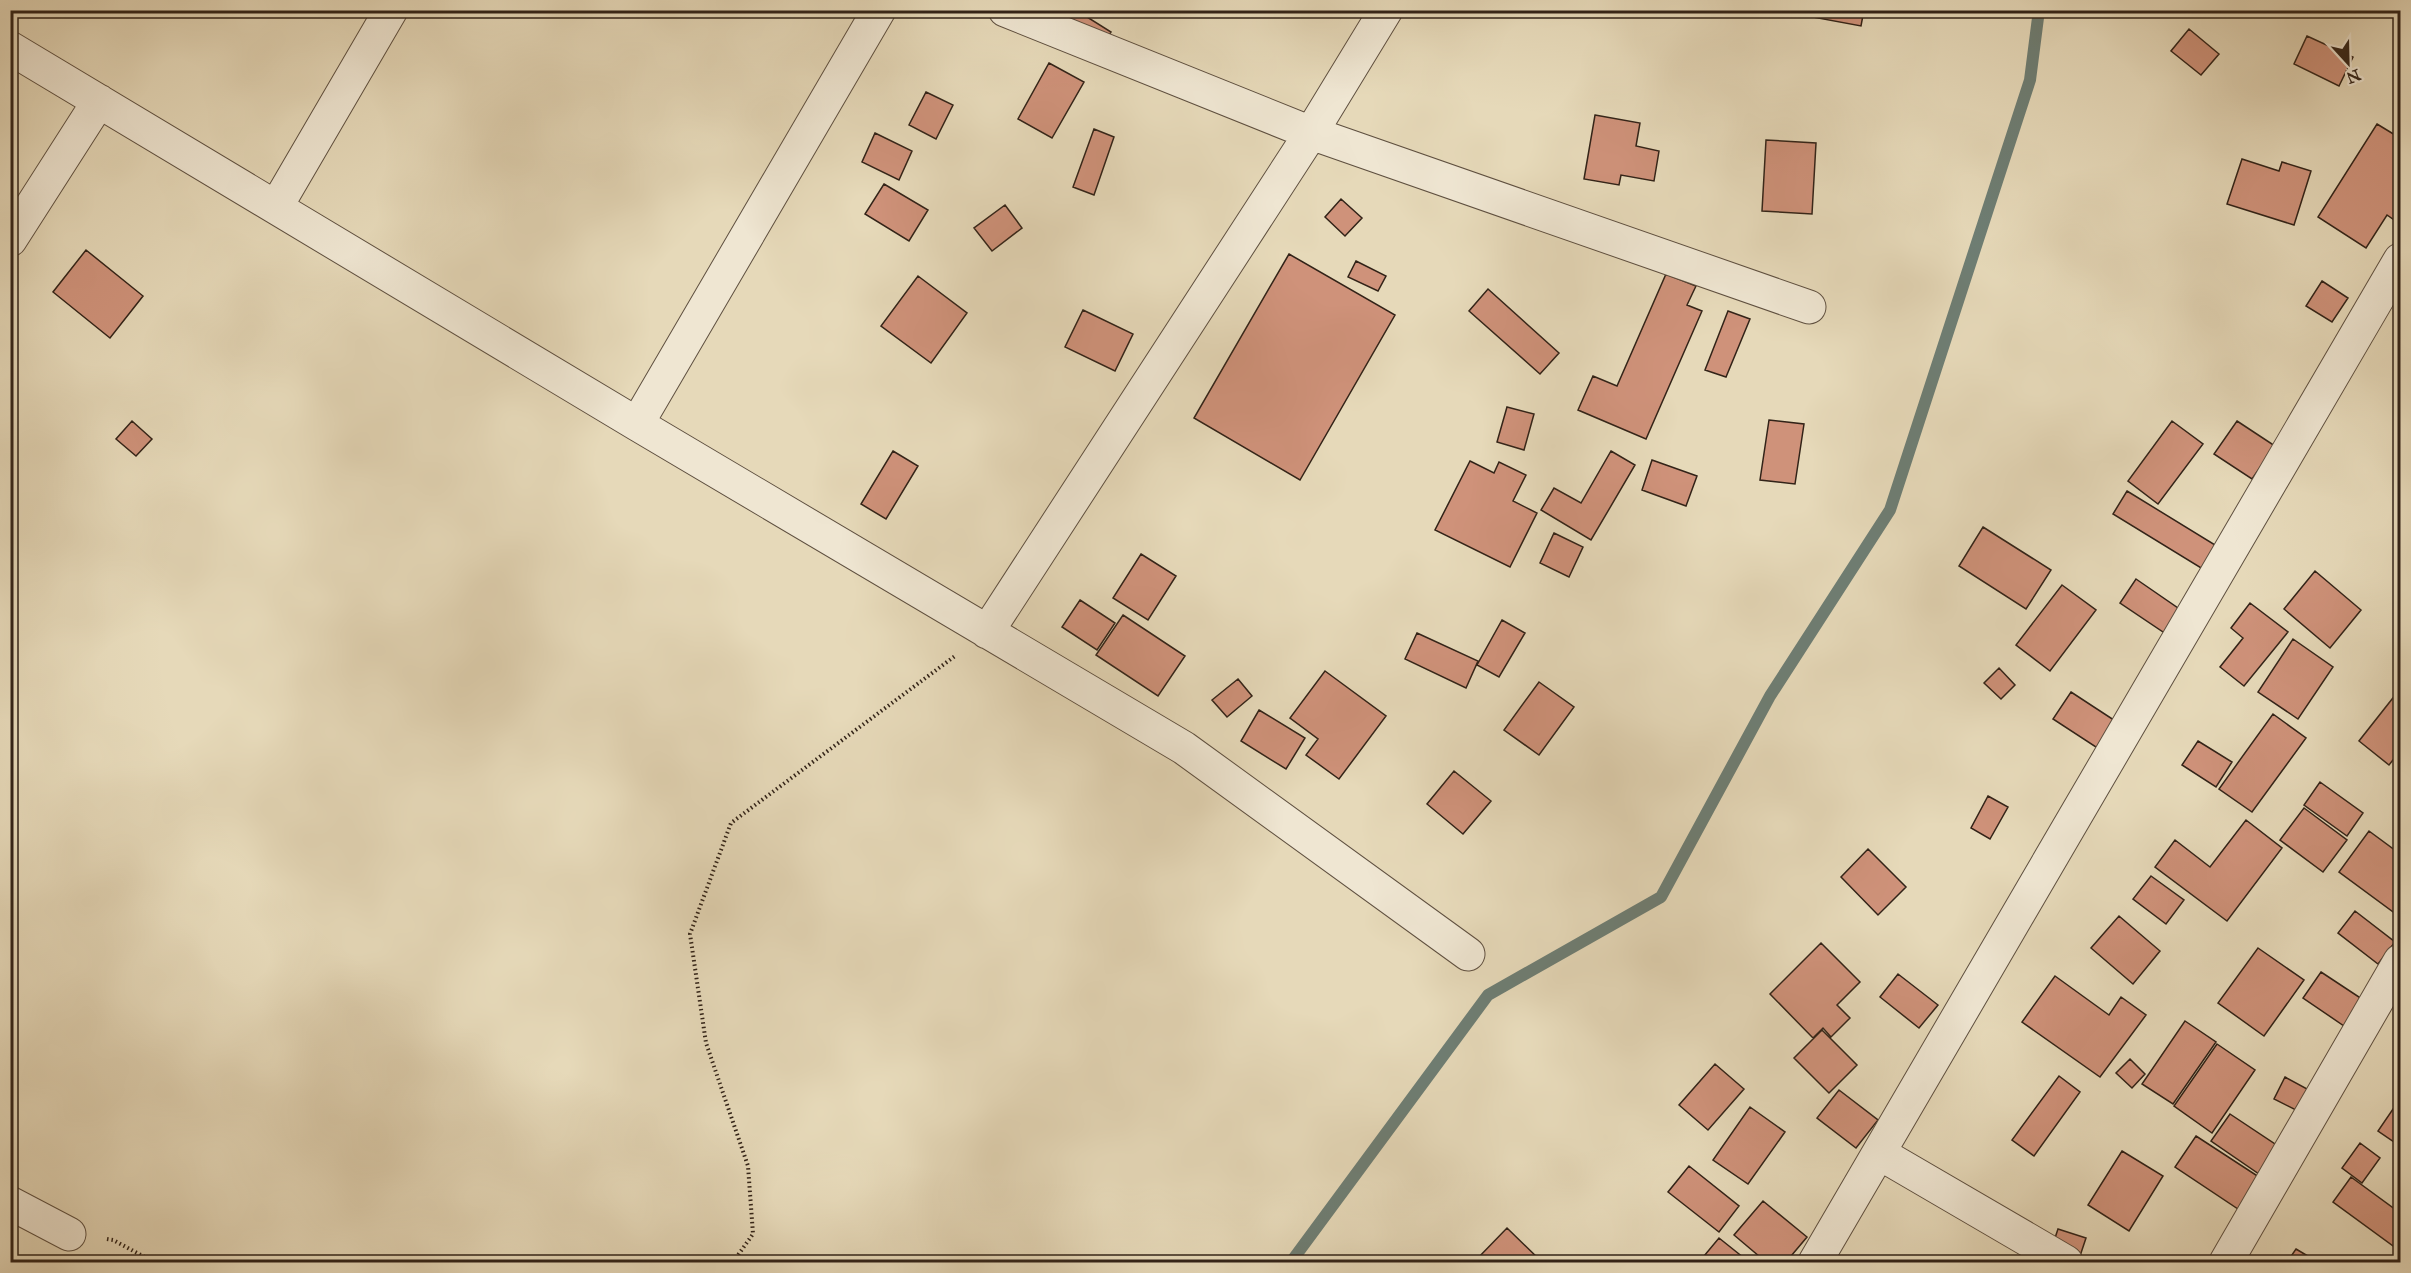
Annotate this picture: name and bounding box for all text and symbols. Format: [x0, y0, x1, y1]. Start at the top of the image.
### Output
north arrow [2318, 33, 2378, 93]
text: N [2343, 65, 2363, 88]

